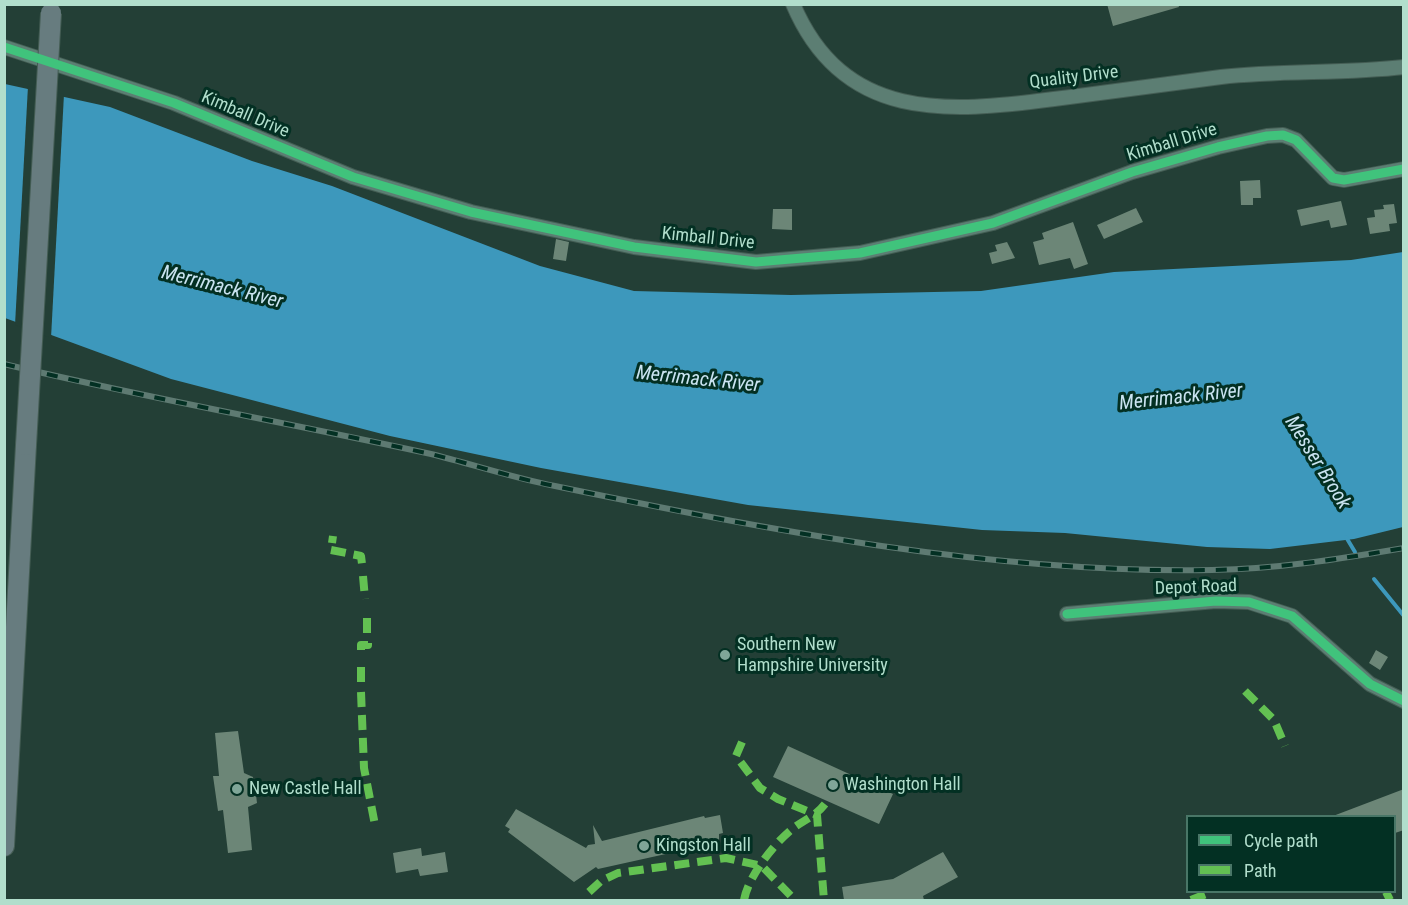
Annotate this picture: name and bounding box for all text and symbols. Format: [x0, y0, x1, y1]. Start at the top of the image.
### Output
street label: Quality Drive [1028, 62, 1120, 94]
street label: Kimball Drive [198, 87, 292, 143]
street label: Kimball Drive [1124, 119, 1220, 167]
street label: Kimball Drive [660, 223, 756, 255]
water label: Merrimack River [159, 261, 285, 315]
water label: Merrimack River [635, 362, 761, 398]
water label: Merrimack River [1118, 380, 1244, 416]
water label: Messer Brook [1279, 412, 1355, 514]
street label: Depot Road [1155, 576, 1237, 600]
place label: Southern New Hampshire University [737, 634, 888, 676]
marker: Southern New Hampshire University [718, 648, 732, 662]
place label: Washington Hall [845, 774, 961, 796]
place label: New Castle Hall [249, 778, 362, 800]
marker: Washington Hall [826, 778, 840, 792]
marker: New Castle Hall [230, 782, 244, 796]
legend [1186, 815, 1396, 893]
text: Cycle path [1244, 830, 1318, 851]
place label: Kingston Hall [656, 835, 751, 857]
marker: Kingston Hall [637, 839, 651, 853]
text: Path [1244, 860, 1277, 881]

